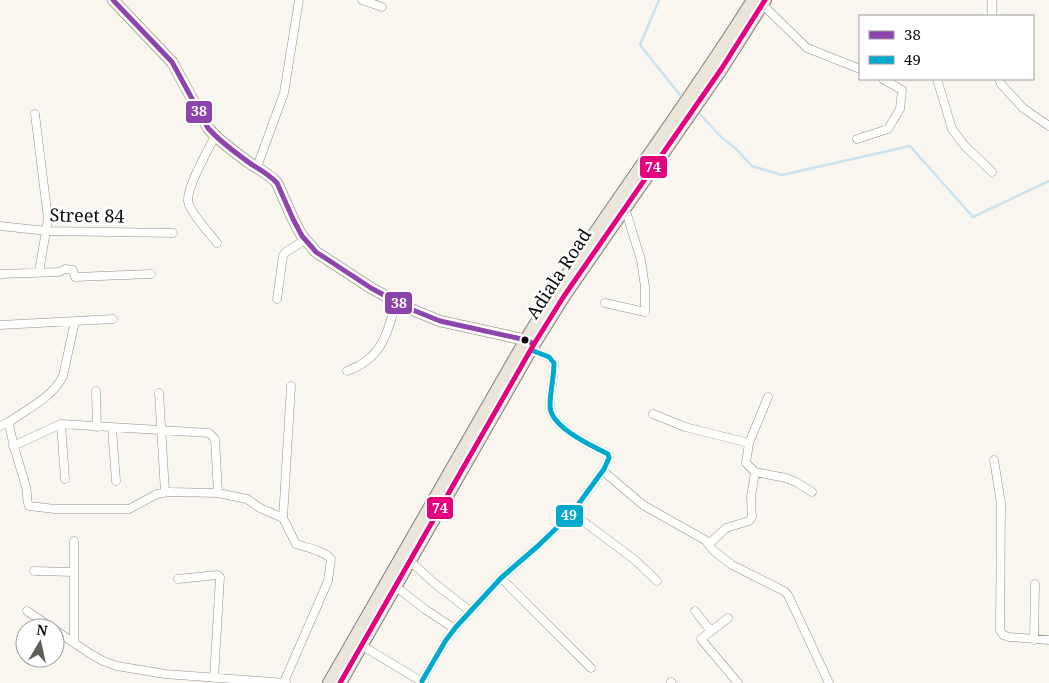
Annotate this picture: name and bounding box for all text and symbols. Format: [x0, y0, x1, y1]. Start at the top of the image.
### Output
legend [859, 15, 1034, 80]
text: 38 [904, 24, 921, 44]
text: 49 [904, 49, 921, 69]
line badge: 38 [185, 100, 213, 124]
text: 38 [191, 101, 207, 120]
line badge: 74 [639, 155, 668, 179]
text: 74 [645, 157, 661, 176]
street label: Street 84 [49, 202, 125, 228]
street label: Adiala Road [520, 224, 596, 323]
line badge: 38 [384, 291, 413, 315]
text: 38 [391, 293, 407, 312]
unlabelled marker [520, 335, 530, 345]
line badge: 74 [426, 496, 454, 520]
text: 74 [432, 498, 448, 517]
line badge: 49 [555, 504, 584, 528]
text: 49 [561, 505, 577, 524]
north arrow [15, 618, 65, 668]
text: N [35, 619, 49, 640]

